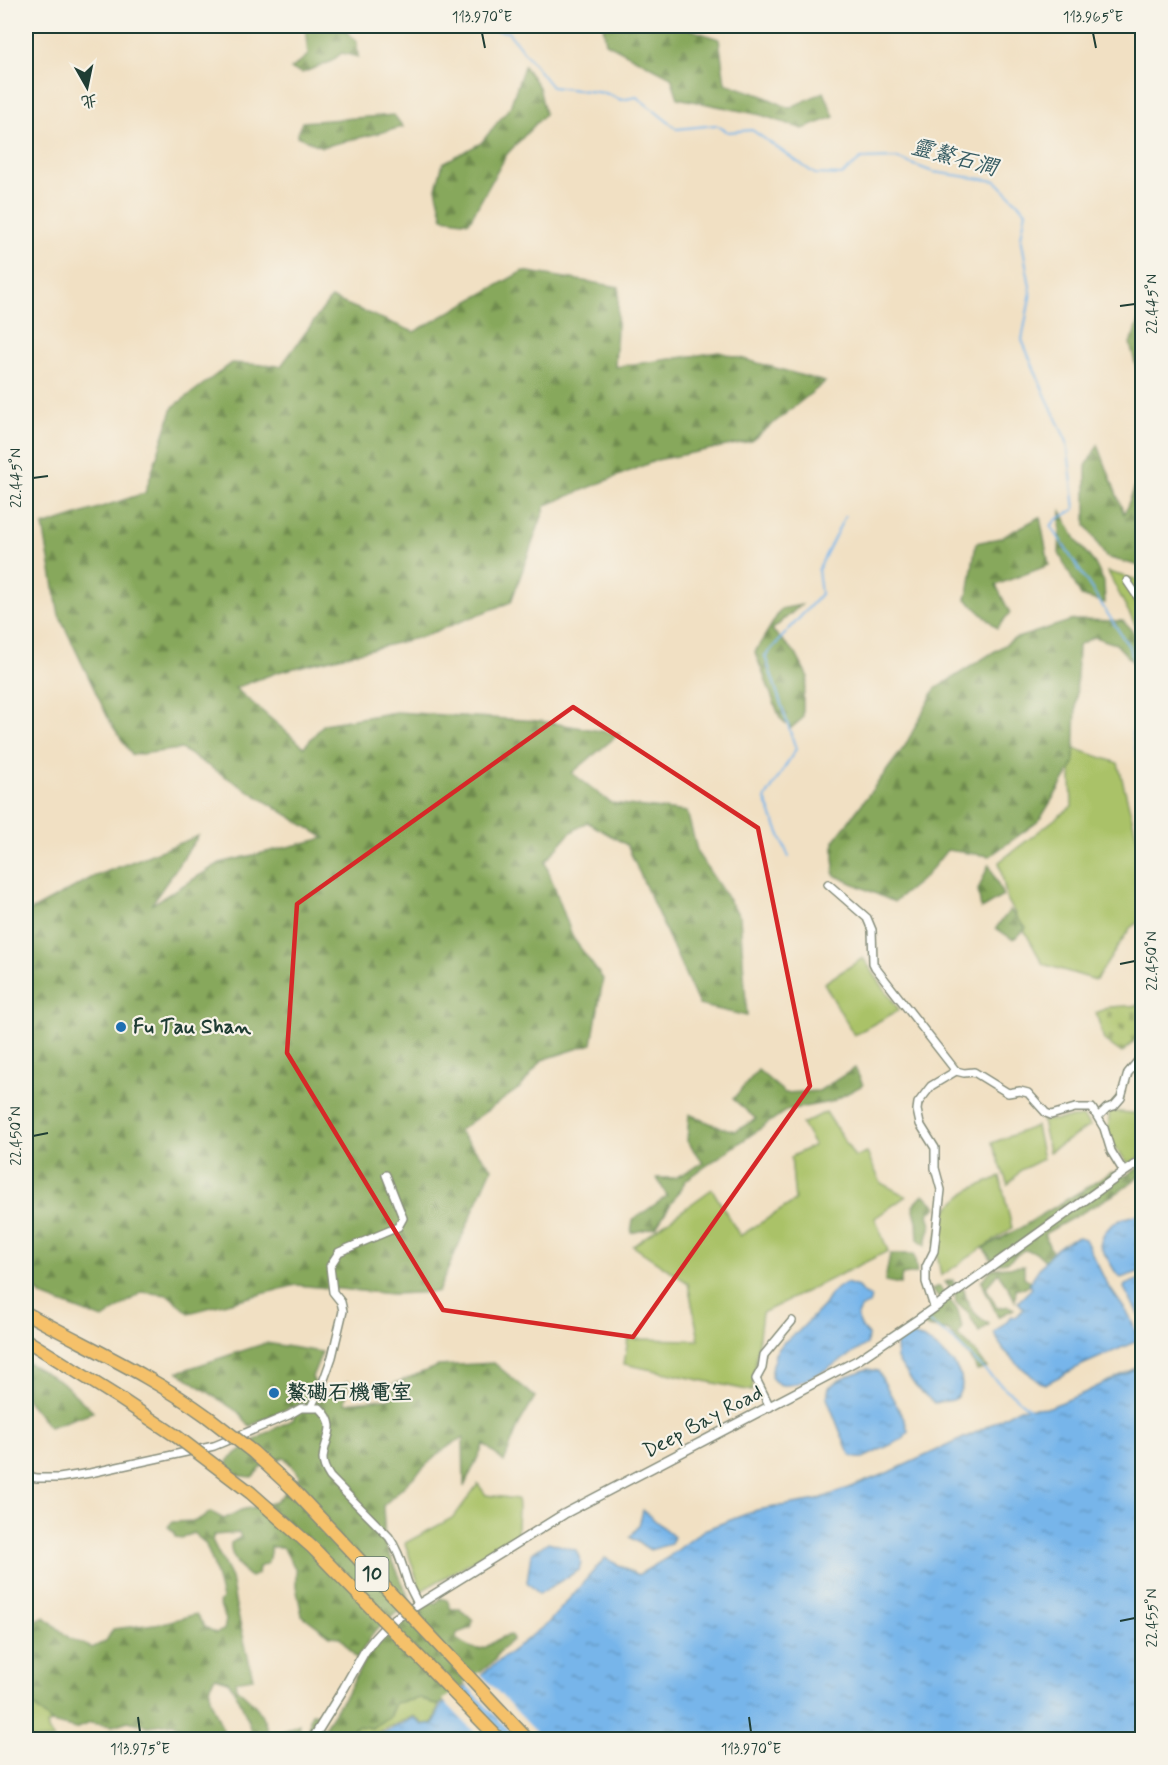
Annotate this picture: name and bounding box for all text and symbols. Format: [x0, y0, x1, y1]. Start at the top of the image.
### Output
text: 113.970°E [452, 8, 513, 28]
text: 113.965°E [1063, 8, 1124, 28]
north arrow [57, 57, 117, 117]
text: 北 [80, 89, 99, 112]
water label: 靈鰲石澗 [908, 133, 1003, 184]
text: 22.445°N [1143, 274, 1163, 334]
text: 22.445°N [7, 448, 27, 508]
text: 22.450°N [1143, 931, 1163, 991]
place label: Fu Tau Shan [133, 1013, 251, 1041]
marker: Fu Tau Shan [114, 1020, 128, 1034]
text: 22.450°N [7, 1106, 27, 1166]
place label: 鰲磡石機電室 [286, 1379, 412, 1407]
street label: Deep Bay Road [638, 1379, 768, 1465]
marker: 鰲磡石機電室 [267, 1386, 281, 1400]
road number: 10 [356, 1557, 388, 1591]
text: 22.455°N [1143, 1589, 1163, 1647]
text: 113.975°E [110, 1740, 170, 1760]
text: 113.970°E [721, 1740, 782, 1760]

